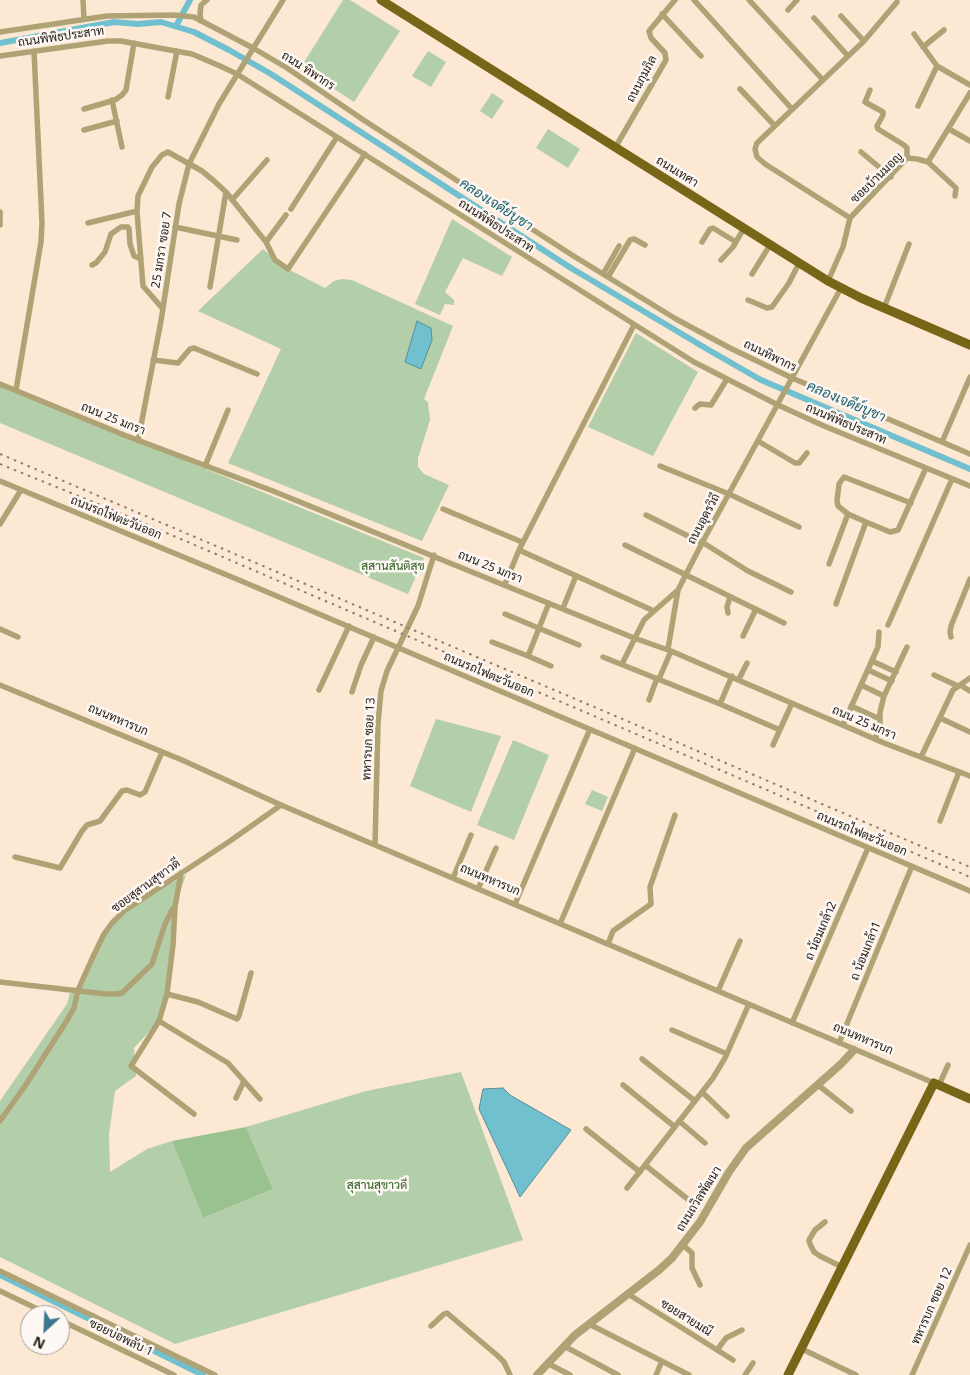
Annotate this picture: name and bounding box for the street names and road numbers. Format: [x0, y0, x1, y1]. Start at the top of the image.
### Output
street label: ถนนพิพิธประสาท [17, 24, 105, 50]
street label: ถนน ทิพากร [279, 49, 337, 93]
street label: ถนนกุมภิล [624, 53, 660, 105]
street label: ซอยบ้านมอญ [848, 150, 906, 206]
street label: ถนนเทศา [653, 153, 701, 191]
street label: ถนนพิพิธประสาท [456, 196, 536, 256]
street label: 25 มกรา ซอย 7 [149, 211, 175, 289]
street label: ถนนทิพากร [741, 337, 799, 375]
street label: ถนน 25 มกรา [79, 400, 147, 438]
street label: ถนนพิพิธประสาท [803, 400, 889, 448]
street label: ถนนอุดรวิถี [685, 491, 723, 547]
street label: ถนนรถไฟตะวันออก [68, 493, 164, 543]
street label: ถนน 25 มกรา [456, 548, 524, 586]
street label: ถนนรถไฟตะวันออก [442, 649, 536, 701]
street label: ทหารบก ซอย 13 [360, 697, 378, 781]
street label: ถนนทหารบก [86, 701, 150, 739]
street label: ถนน 25 มกรา [830, 703, 898, 743]
street label: ถนนรถไฟตะวันออก [815, 808, 909, 860]
street label: ซอยสุสานสุขาวดี [109, 856, 183, 916]
street label: ถนนทหารบก [458, 861, 522, 899]
street label: ถ น้อมเกล้า2 [802, 899, 840, 963]
street label: ถ น้อมเกล้า1 [848, 919, 884, 983]
street label: ถนนทหารบก [831, 1020, 895, 1058]
street label: ถนนถวิลพัฒนา [673, 1164, 725, 1234]
street label: ทหารบก ซอย 12 [909, 1265, 955, 1347]
street label: ซอยสายมณี [657, 1296, 715, 1340]
street label: ซอยบ่อพลับ 1 [87, 1316, 155, 1360]

